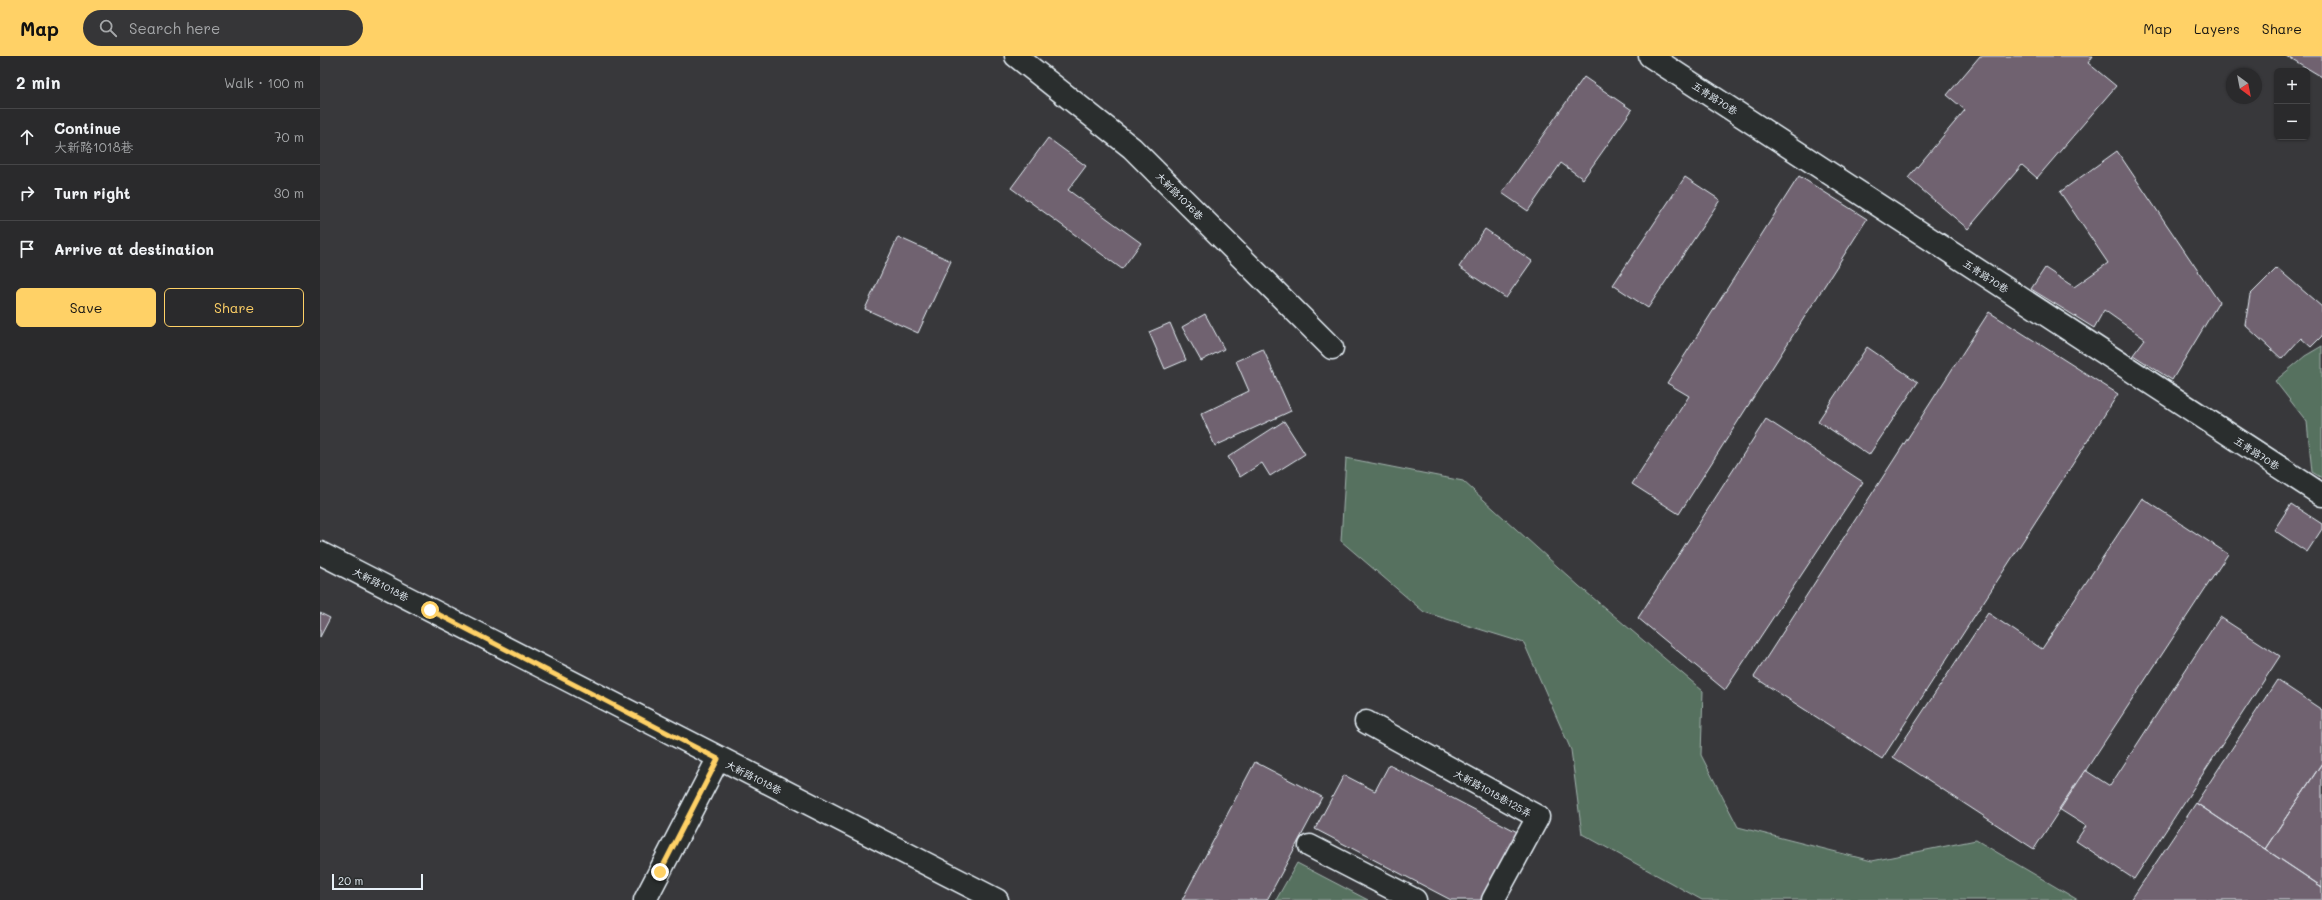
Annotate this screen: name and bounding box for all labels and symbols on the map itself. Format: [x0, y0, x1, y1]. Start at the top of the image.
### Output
north arrow [2226, 68, 2262, 104]
street label: 五青路70巷 [1689, 78, 1741, 119]
street label: 大新路1076巷 [1153, 169, 1208, 224]
street label: 五青路70巷 [1960, 256, 2012, 297]
street label: 五青路70巷 [2231, 433, 2283, 474]
street label: 大新路1018巷 [351, 564, 412, 605]
route start [421, 601, 439, 619]
street label: 大新路1018巷 [724, 757, 785, 798]
street label: 大新路1018巷125弄 [1452, 766, 1534, 820]
route end [651, 863, 669, 881]
scale bar [332, 872, 423, 891]

